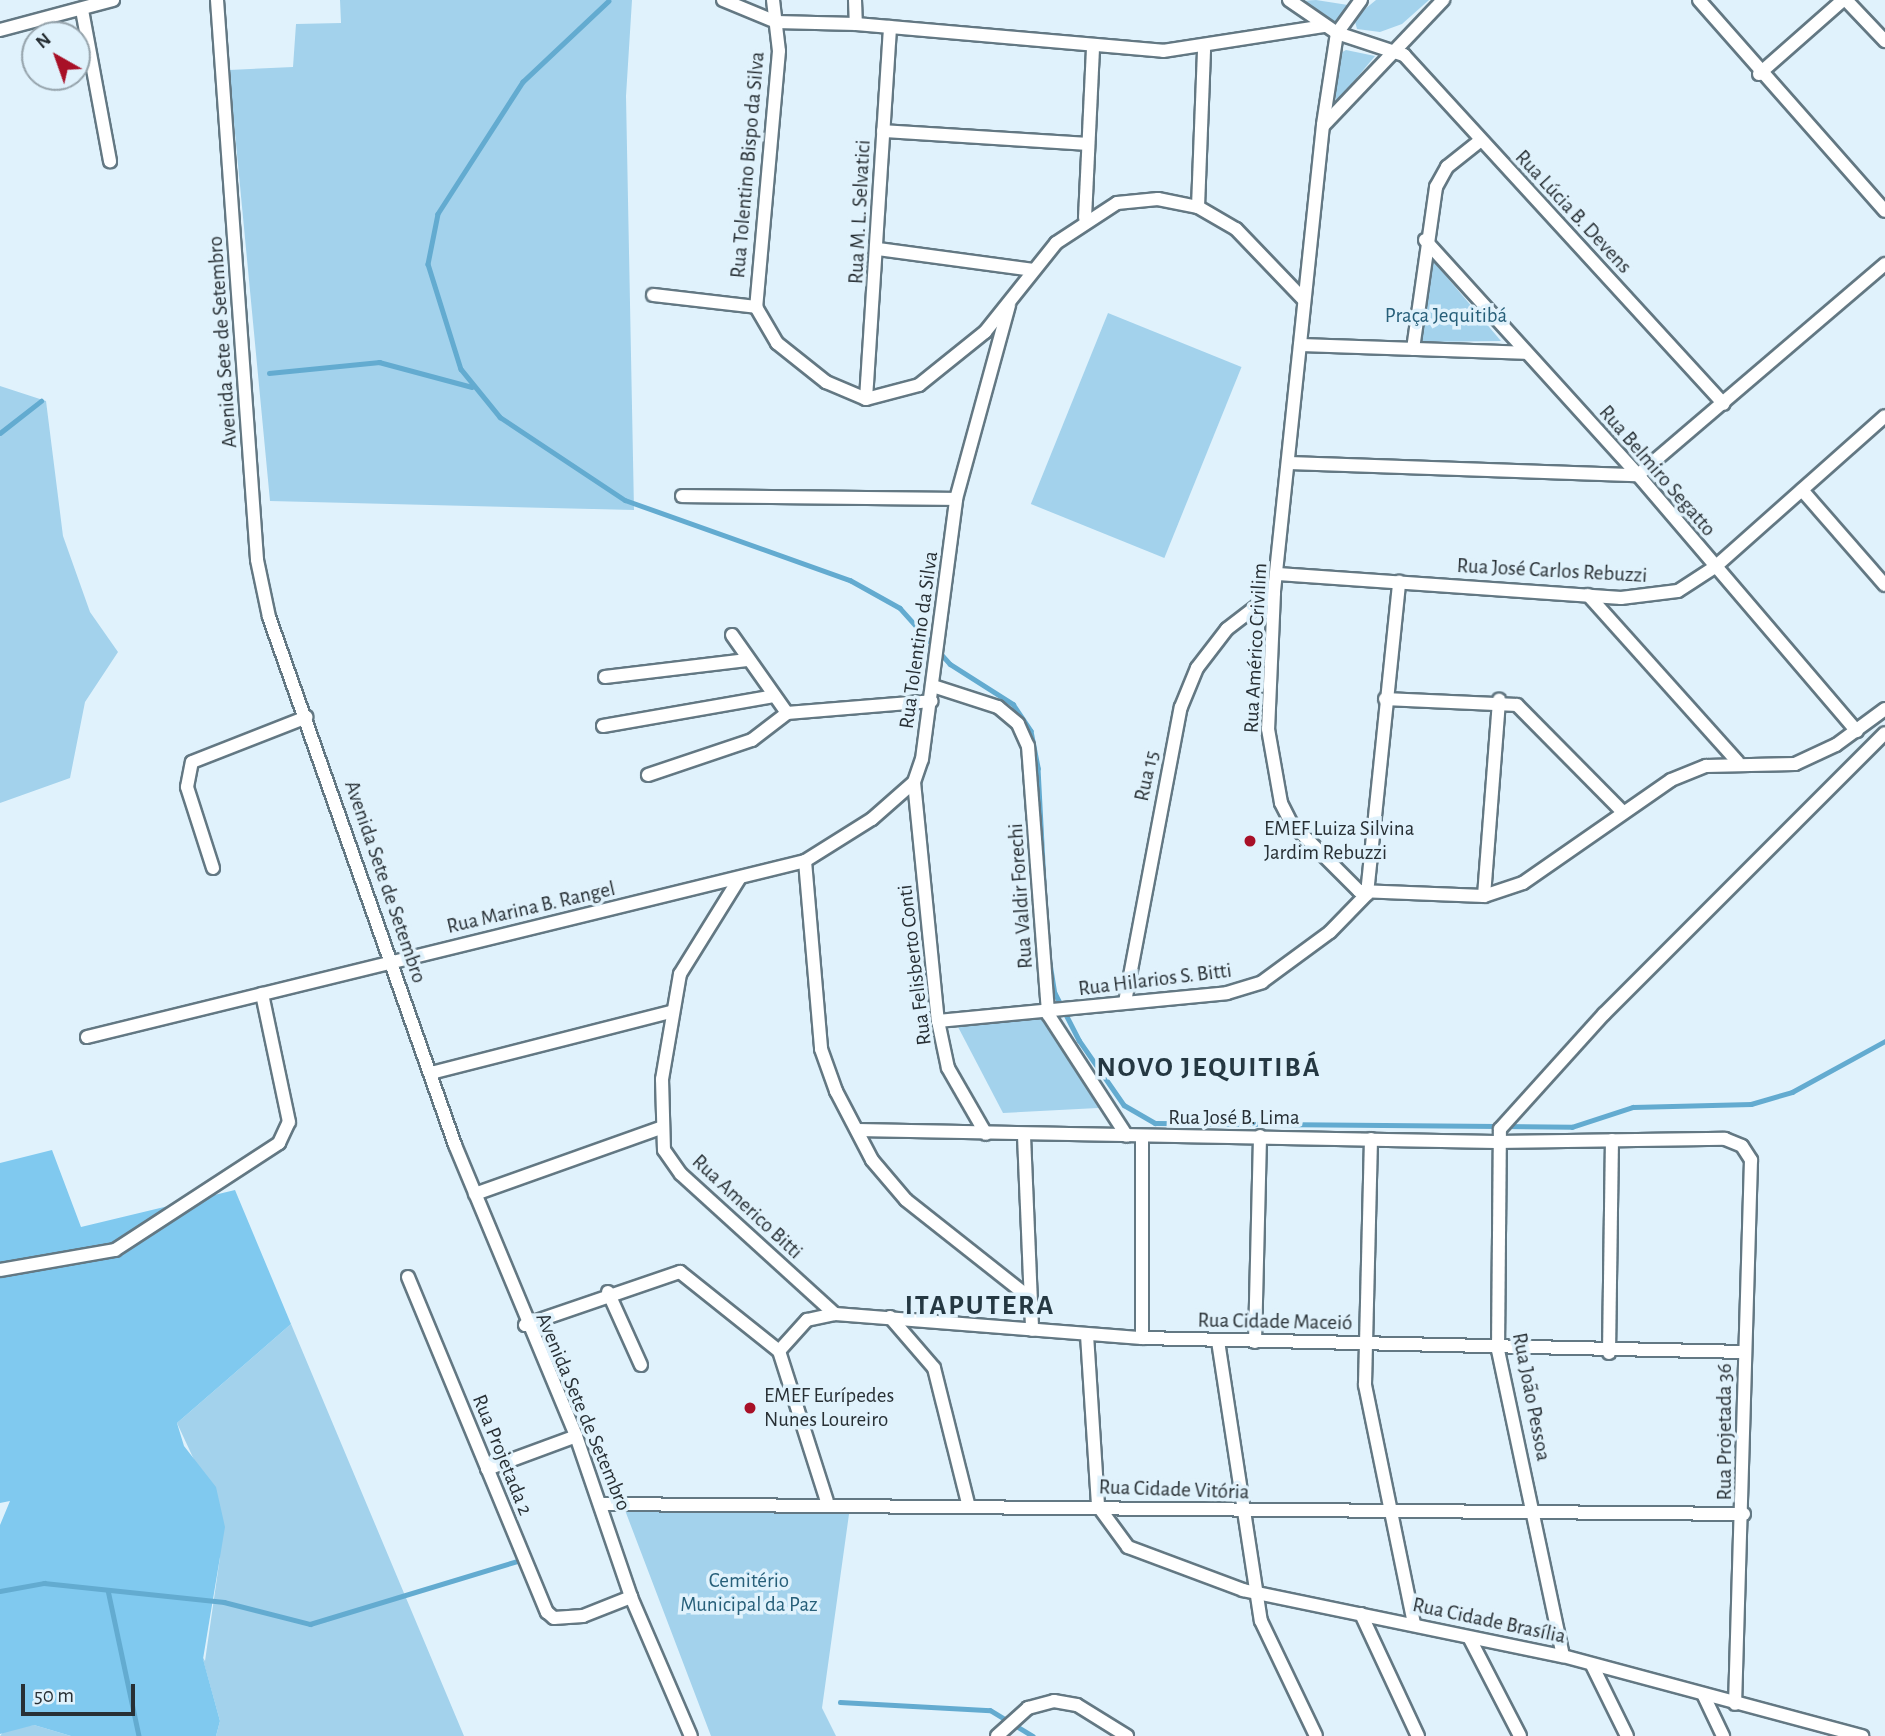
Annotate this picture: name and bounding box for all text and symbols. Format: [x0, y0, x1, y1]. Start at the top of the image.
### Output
north arrow [21, 21, 91, 91]
text: N [32, 30, 55, 53]
street label: Rua Tolentino Bispo da Silva [726, 51, 770, 279]
street label: Rua M. L. Selvatici [844, 139, 876, 285]
street label: Rua Lúcia B. Devens [1509, 145, 1637, 279]
street label: Avenida Sete de Setembro [203, 235, 243, 449]
park label: Praça Jequitibá [1385, 303, 1507, 329]
street label: Rua Belmiro Segatto [1593, 400, 1721, 542]
street label: Rua Tolentino da Silva [894, 550, 944, 730]
street label: Rua José Carlos Rebuzzi [1456, 553, 1648, 589]
street label: Rua Américo Crivilim [1239, 562, 1273, 734]
street label: Rua 15 [1129, 748, 1165, 804]
street label: Avenida Sete de Setembro [339, 777, 431, 987]
place label: EMEF Luiza Silvina Jardim Rebuzzi [1264, 816, 1414, 866]
street label: Rua Valdir Forechi [1003, 822, 1039, 970]
marker: EMEF Luiza Silvina Jardim Rebuzzi [1242, 833, 1258, 849]
street label: Rua Marina B. Rangel [444, 876, 618, 940]
street label: Rua Felisberto Conti [893, 883, 937, 1047]
street label: Rua Hilarios S. Bitti [1077, 958, 1233, 1002]
district label: NOVO JEQUITIBÁ [1098, 1051, 1320, 1085]
street label: Rua José B. Lima [1168, 1105, 1300, 1131]
street label: Rua Americo Bitti [686, 1149, 808, 1265]
district label: ITAPUTERA [906, 1289, 1054, 1323]
street label: Rua Cidade Maceió [1197, 1308, 1353, 1336]
street label: Avenida Sete de Setembro [530, 1309, 636, 1515]
street label: Rua João Pessoa [1506, 1331, 1556, 1463]
street label: Rua Projetada 36 [1712, 1363, 1738, 1501]
place label: EMEF Eurípedes Nunes Loureiro [764, 1383, 894, 1433]
street label: Rua Projetada 2 [466, 1391, 538, 1519]
marker: EMEF Eurípedes Nunes Loureiro [742, 1400, 758, 1416]
street label: Rua Cidade Vitória [1098, 1475, 1250, 1505]
park label: Cemitério Municipal da Paz [680, 1568, 818, 1618]
street label: Rua Cidade Brasília [1410, 1592, 1568, 1650]
scale bar [24, 1670, 138, 1714]
text: 50 m [34, 1685, 74, 1706]

